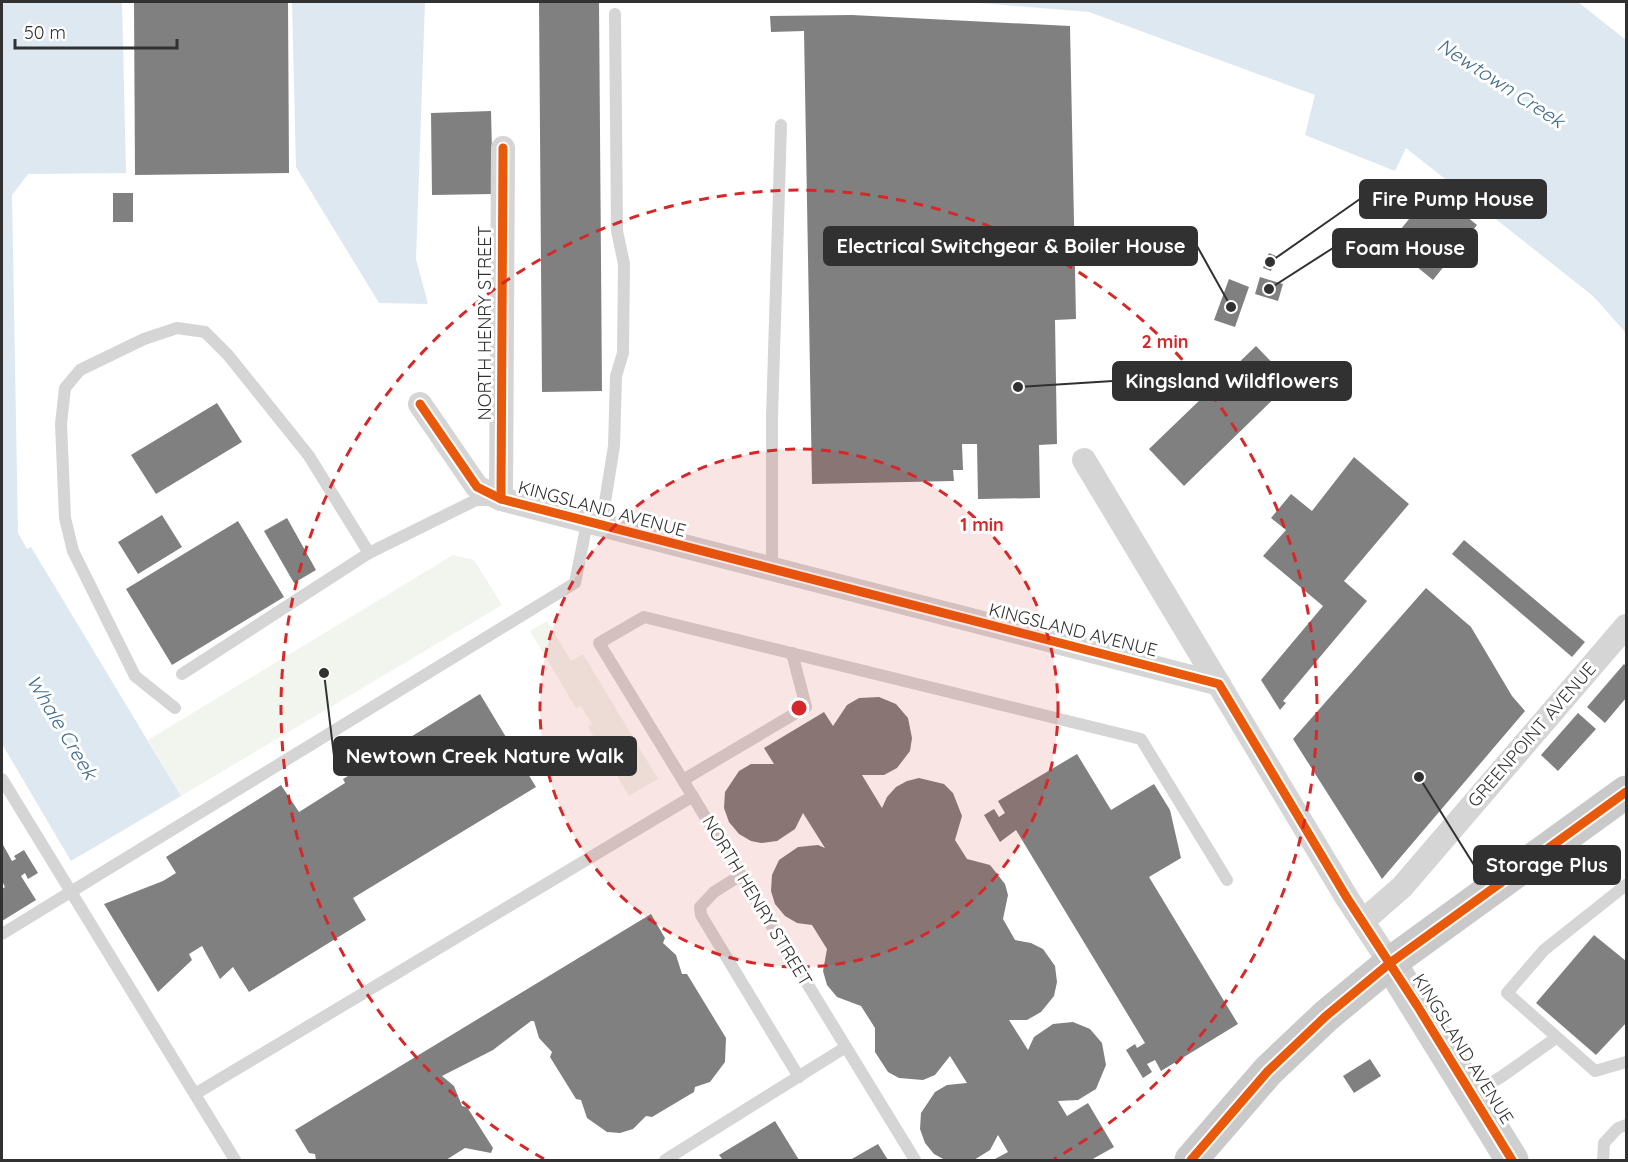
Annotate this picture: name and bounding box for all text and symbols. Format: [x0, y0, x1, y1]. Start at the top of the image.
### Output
scale bar [15, 12, 177, 50]
text: 50 m [24, 21, 66, 44]
water label: Newtown Creek [1433, 32, 1571, 134]
callout: Fire Pump House [1360, 180, 1546, 218]
text: Fire Pump House [1372, 186, 1534, 211]
street label: NORTH HENRY STREET [473, 225, 496, 420]
callout: Electrical Switchgear & Boiler House [824, 227, 1197, 265]
callout: Foam House [1333, 229, 1477, 267]
text: Electrical Switchgear & Boiler House [836, 233, 1186, 258]
text: Foam House [1345, 235, 1465, 260]
text: 2 min [1142, 330, 1188, 353]
callout: Kingsland Wildflowers [1113, 362, 1351, 400]
text: Kingsland Wildflowers [1125, 368, 1339, 393]
street label: KINGSLAND AVENUE [516, 475, 689, 542]
text: 1 min [960, 513, 1004, 536]
street label: KINGSLAND AVENUE [986, 597, 1160, 662]
street label: GREENPOINT AVENUE [1462, 658, 1601, 812]
water label: Whale Creek [21, 670, 105, 786]
centre of rings [789, 698, 809, 718]
callout: Newtown Creek Nature Walk [334, 737, 636, 775]
text: Newtown Creek Nature Walk [346, 743, 624, 768]
street label: NORTH HENRY STREET [697, 811, 818, 990]
callout: Storage Plus [1474, 846, 1620, 884]
text: Storage Plus [1486, 852, 1608, 877]
street label: KINGSLAND AVENUE [1408, 969, 1519, 1128]

